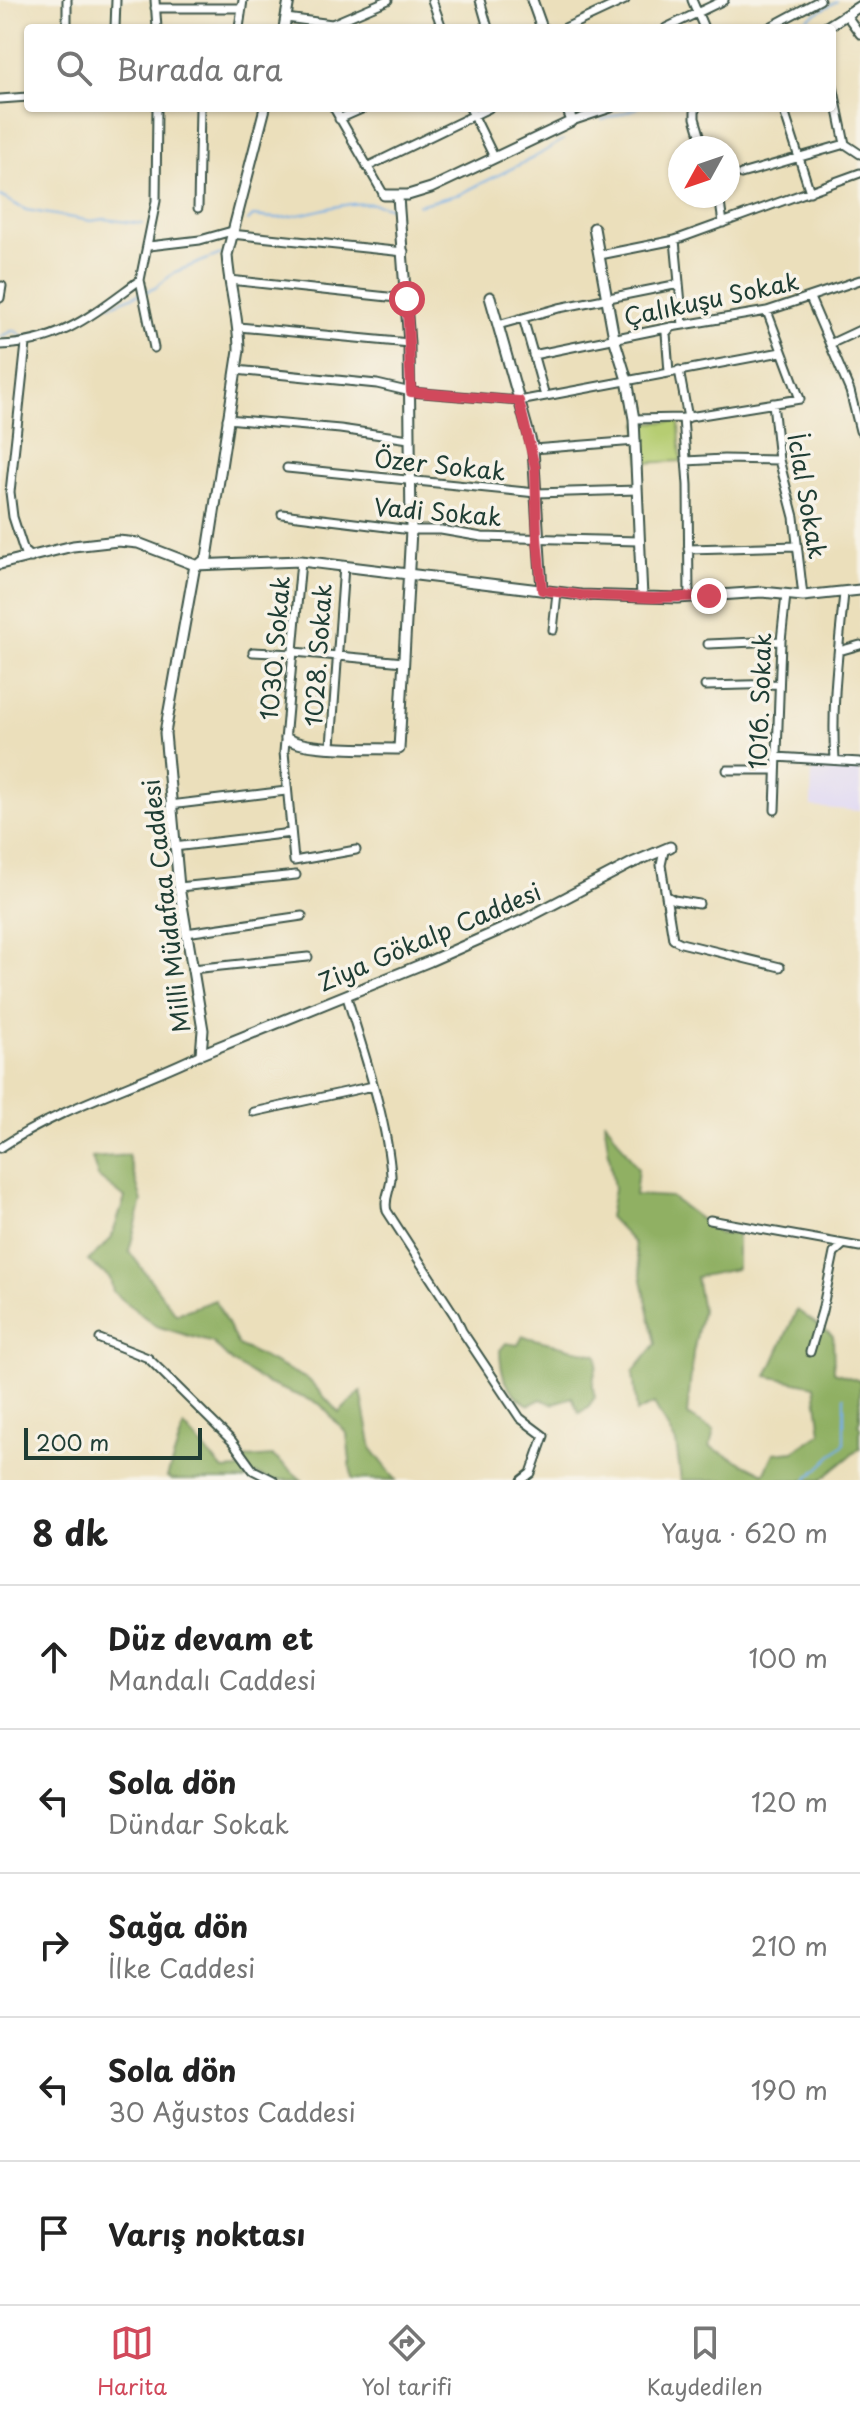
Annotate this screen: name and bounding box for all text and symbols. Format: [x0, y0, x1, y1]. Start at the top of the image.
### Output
search box [24, 24, 836, 112]
icon: search [52, 46, 96, 90]
text: Burada ara [116, 46, 282, 91]
north arrow [668, 136, 740, 208]
street label: Çalıkuşu Sokak [620, 262, 802, 334]
route start [389, 281, 425, 317]
street label: İclal Sokak [779, 430, 837, 562]
street label: Özer Sokak [372, 439, 508, 489]
street label: Vadi Sokak [373, 487, 504, 535]
street label: 1030. Sokak [250, 574, 298, 722]
route end [691, 578, 727, 614]
street label: 1028. Sokak [294, 582, 340, 728]
street label: 1016. Sokak [739, 632, 779, 770]
street label: Milli Müdafaa Caddesi [132, 777, 198, 1035]
street label: Ziya Gökalp Caddesi [312, 873, 546, 999]
scale bar [24, 1424, 202, 1460]
text: 200 m [36, 1425, 109, 1458]
text: 8 dk [32, 1506, 108, 1558]
text: Yaya · 620 m [661, 1513, 828, 1552]
text: Düz devam et [108, 1615, 313, 1660]
icon: ahead [32, 1635, 76, 1679]
text: 100 m [748, 1638, 828, 1677]
text: Mandalı Caddesi [108, 1660, 316, 1699]
text: Sola dön [108, 1759, 237, 1804]
icon: left [32, 1779, 76, 1823]
text: 120 m [751, 1782, 828, 1821]
text: Dündar Sokak [108, 1804, 289, 1843]
text: Sağa dön [108, 1903, 248, 1948]
icon: right [32, 1923, 76, 1967]
text: 210 m [751, 1926, 828, 1965]
text: İlke Caddesi [108, 1948, 255, 1987]
text: Sola dön [108, 2047, 237, 2092]
icon: left [32, 2067, 76, 2111]
text: 190 m [751, 2070, 828, 2109]
text: 30 Ağustos Caddesi [108, 2092, 356, 2131]
icon: arrive [32, 2211, 76, 2255]
text: Varış noktası [108, 2211, 305, 2256]
tab: Harita [97, 2321, 167, 2402]
tab: Yol tarifi [361, 2321, 452, 2402]
tab: Kaydedilen [647, 2321, 763, 2402]

